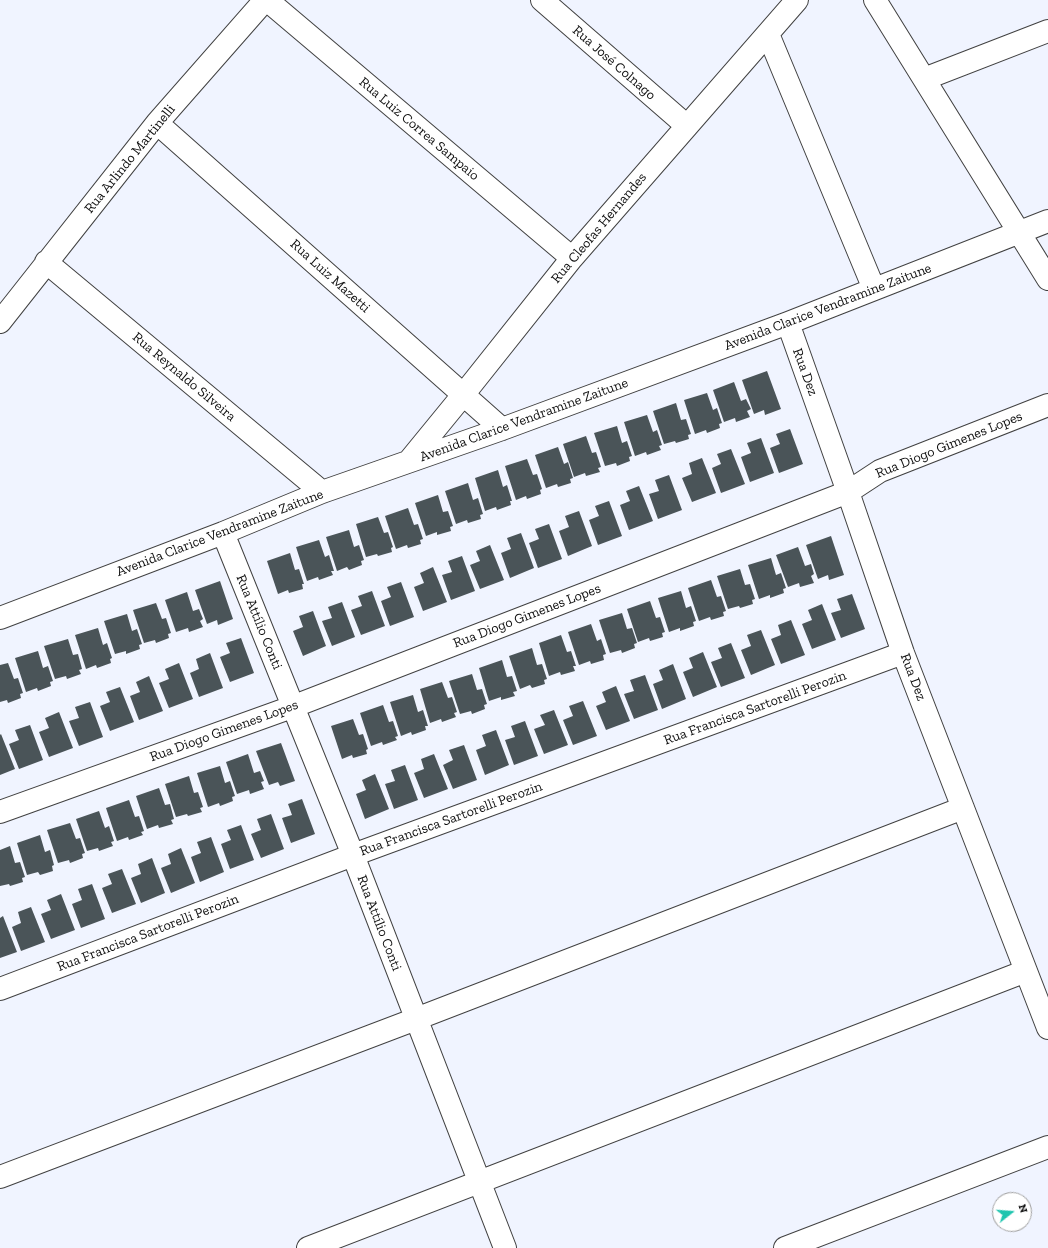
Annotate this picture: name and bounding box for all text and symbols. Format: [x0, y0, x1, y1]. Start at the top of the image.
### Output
street label: Rua José Colnago [569, 22, 659, 104]
street label: Rua Luiz Correa Sampaio [355, 74, 483, 184]
street label: Rua Arlindo Martinelli [81, 101, 179, 217]
street label: Rua Cleofas Hernandes [548, 169, 650, 287]
street label: Rua Luiz Mazetti [287, 236, 373, 316]
street label: Avenida Clarice Vendramine Zaitune [722, 260, 934, 354]
street label: Rua Reynaldo Silveira [129, 329, 239, 425]
street label: Rua Dez [789, 346, 821, 398]
street label: Avenida Clarice Vendramine Zaitune [418, 374, 630, 466]
street label: Rua Diogo Gimenes Lopes [873, 408, 1025, 482]
street label: Avenida Clarice Vendramine Zaitune [114, 486, 326, 580]
street label: Rua Attílio Conti [232, 572, 286, 672]
street label: Rua Diogo Gimenes Lopes [451, 580, 603, 652]
street label: Rua Dez [896, 651, 930, 703]
street label: Rua Francisca Sartorelli Perozin [661, 667, 849, 749]
street label: Rua Diogo Gimenes Lopes [147, 696, 301, 766]
street label: Rua Francisca Sartorelli Perozin [357, 778, 545, 860]
street label: Rua Attílio Conti [353, 873, 405, 973]
street label: Rua Francisca Sartorelli Perozin [55, 891, 241, 975]
north arrow [992, 1192, 1032, 1232]
text: N [1016, 1203, 1030, 1215]

